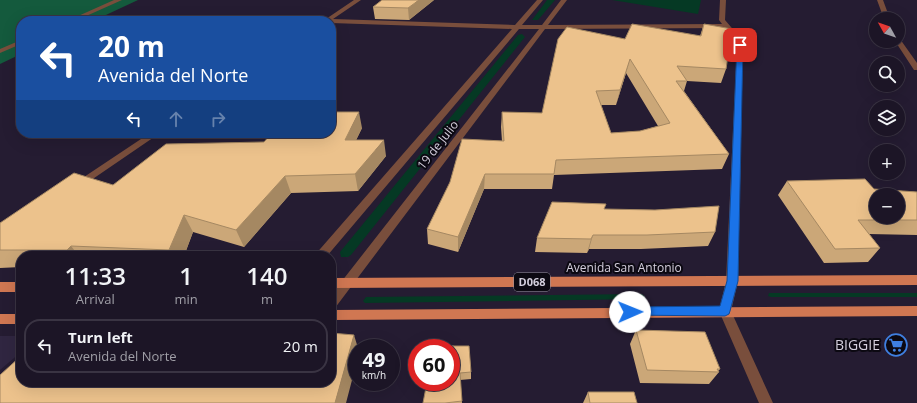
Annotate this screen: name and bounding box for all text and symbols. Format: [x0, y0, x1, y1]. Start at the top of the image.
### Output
north arrow [869, 12, 905, 48]
map controls [869, 12, 905, 224]
text: 20 m [98, 27, 165, 65]
pin [723, 28, 757, 62]
icon: left [32, 32, 84, 84]
icon: arrive [729, 34, 751, 56]
button: search [869, 56, 905, 92]
text: Avenida del Norte [98, 63, 248, 87]
button: layers [869, 100, 905, 136]
icon: left [123, 108, 145, 130]
icon: ahead [165, 108, 187, 130]
icon: right [207, 108, 229, 130]
street label: 19 de Julio [413, 117, 462, 173]
button: + [869, 144, 905, 180]
button: − [869, 188, 905, 224]
text: 11:33 [65, 259, 126, 292]
text: 1 [179, 259, 193, 292]
text: 140 [246, 259, 287, 292]
street label: Avenida San Antonio [566, 259, 682, 276]
road number: D068 [514, 273, 550, 291]
text: Arrival [76, 290, 115, 308]
text: min [175, 290, 198, 308]
text: m [261, 290, 273, 308]
position arrow [609, 291, 651, 333]
text: Turn left [68, 327, 133, 347]
supermarket icon: BIGGIE [883, 332, 909, 358]
icon: left [34, 335, 56, 357]
place label: BIGGIE [835, 335, 880, 354]
text: 20 m [283, 336, 318, 356]
speed limit sign: 60 [408, 339, 460, 391]
text: 49 [363, 346, 385, 373]
text: Avenida del Norte [68, 347, 177, 365]
text: km/h [362, 368, 386, 382]

